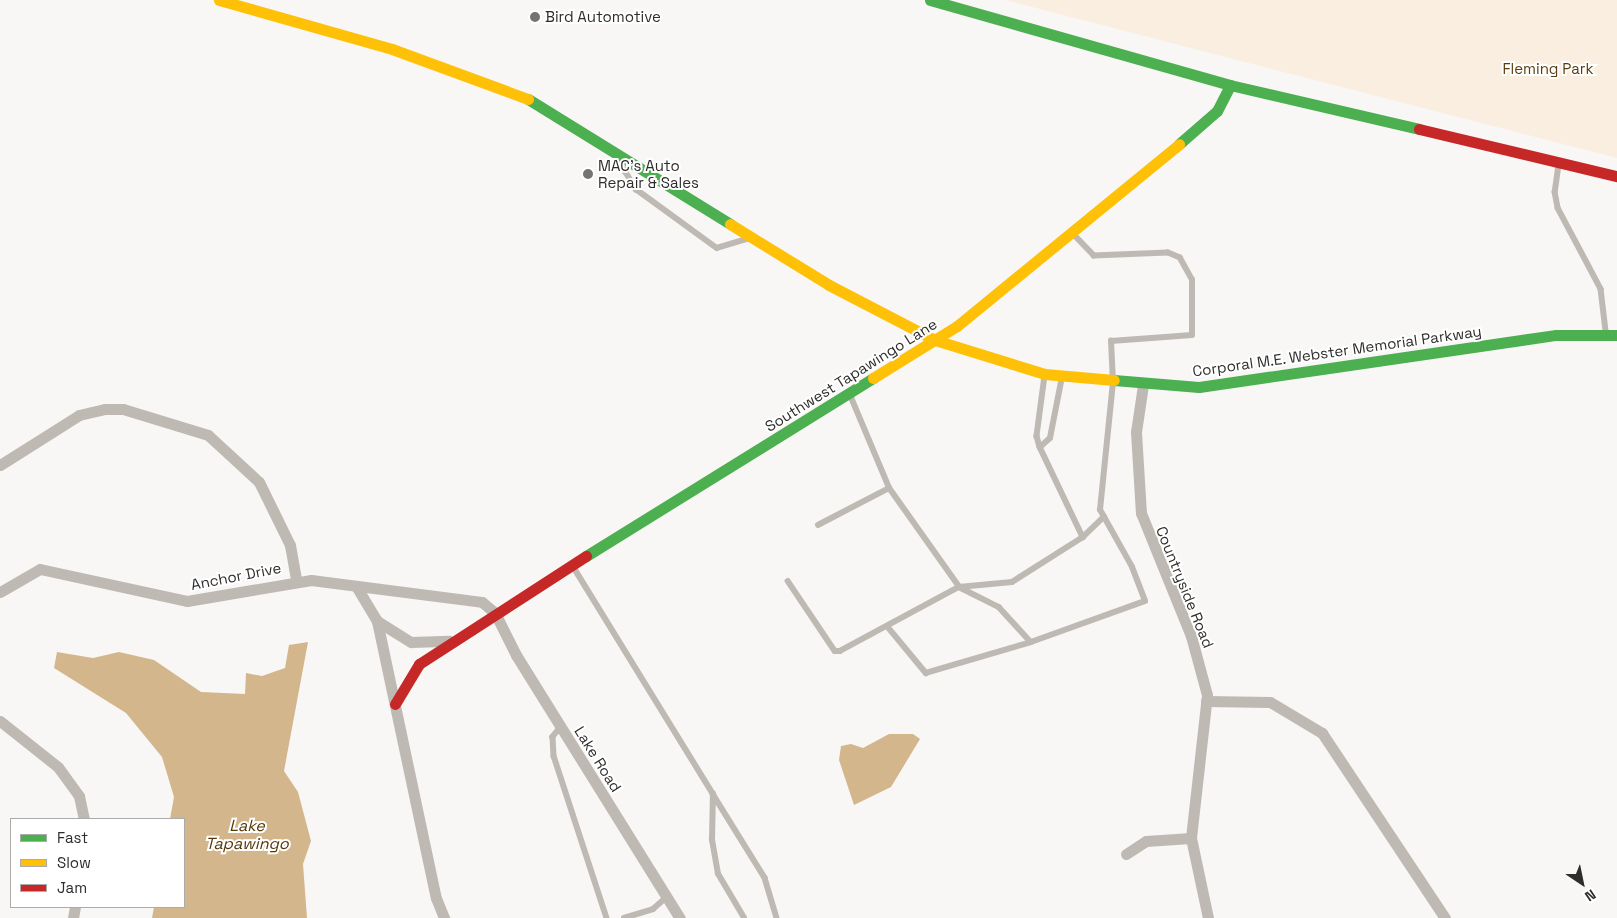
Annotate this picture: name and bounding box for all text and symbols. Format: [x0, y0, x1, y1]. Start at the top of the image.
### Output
place label: Bird Automotive [545, 8, 661, 26]
marker: Bird Automotive [529, 11, 541, 23]
park label: Fleming Park [1502, 60, 1594, 78]
place label: MAC's Auto Repair & Sales [598, 156, 699, 191]
marker: MAC's Auto Repair & Sales [582, 168, 594, 180]
street label: Southwest Tapawingo Lane [762, 314, 940, 436]
street label: Corporal M.E. Webster Memorial Parkway [1191, 322, 1483, 380]
street label: Countryside Road [1152, 524, 1218, 650]
street label: Anchor Drive [189, 558, 283, 594]
street label: Lake Road [571, 723, 625, 795]
water label: Lake Tapawingo [205, 816, 289, 854]
legend [10, 818, 185, 908]
text: Fast [57, 828, 88, 847]
text: Slow [57, 853, 91, 872]
north arrow [1557, 858, 1607, 908]
text: Jam [57, 878, 87, 897]
text: N [1581, 885, 1599, 906]

